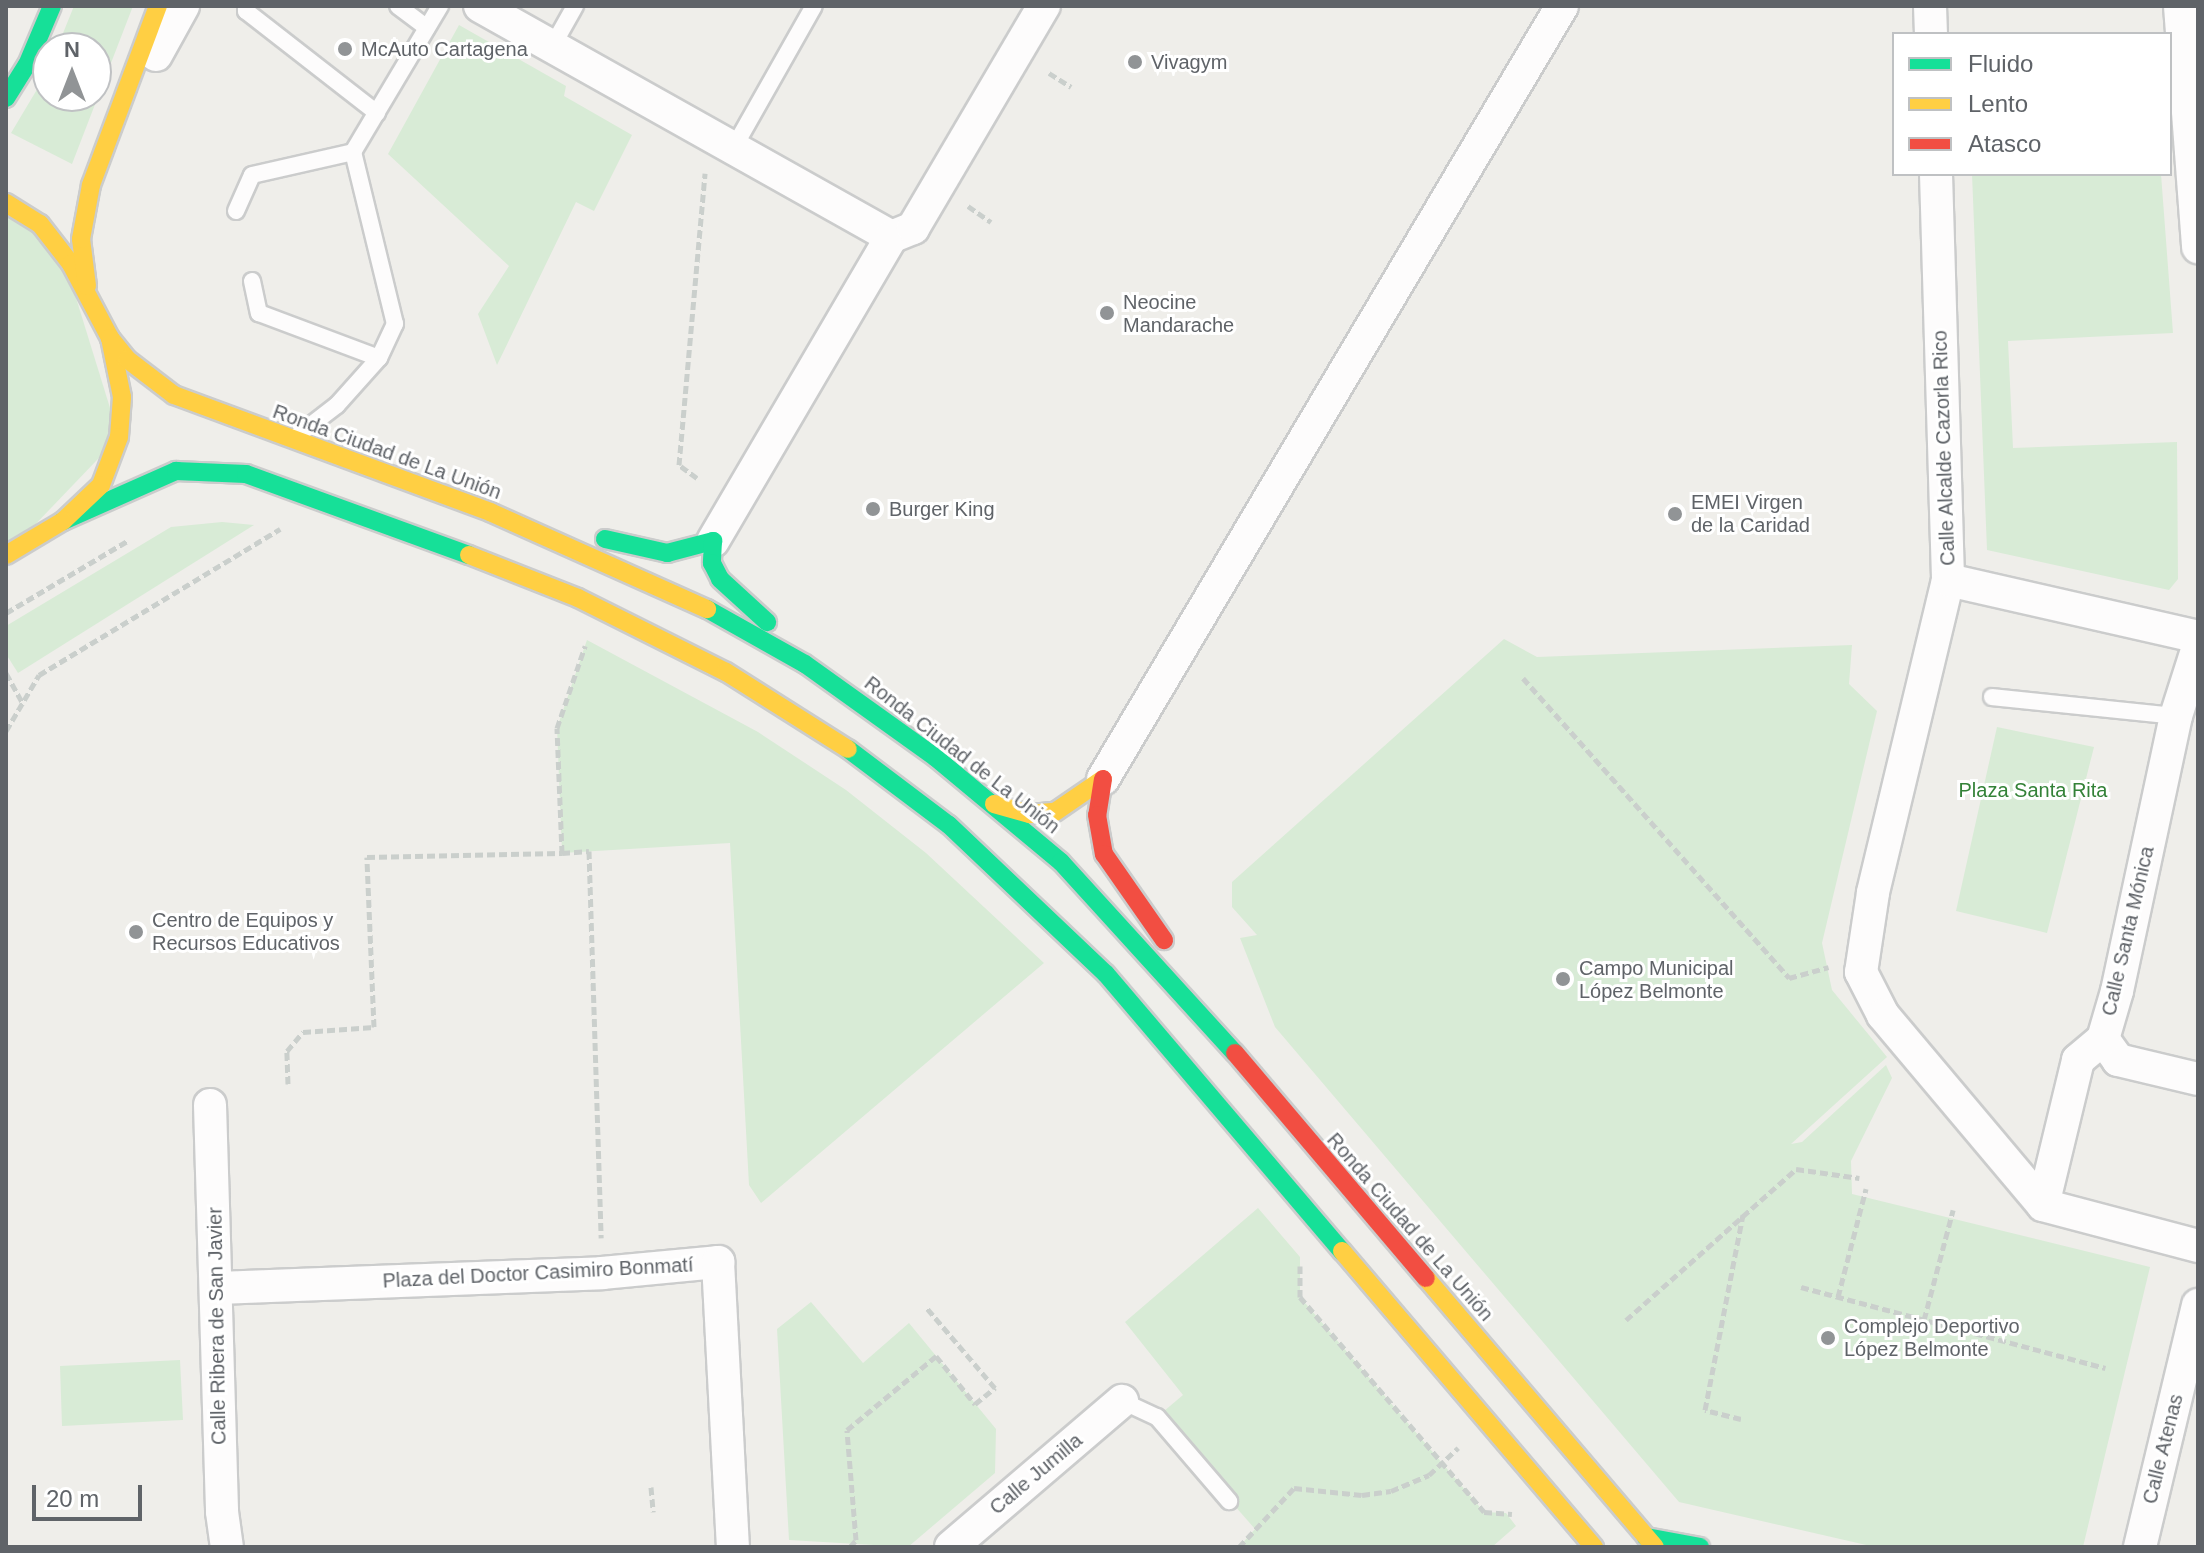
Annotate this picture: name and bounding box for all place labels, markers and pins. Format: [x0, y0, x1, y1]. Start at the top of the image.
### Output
place label: McAuto Cartagena [361, 37, 528, 61]
marker: McAuto Cartagena [336, 40, 354, 58]
place label: Vivagym [1151, 50, 1227, 74]
marker: Vivagym [1126, 53, 1144, 71]
place label: Neocine Mandarache [1123, 290, 1234, 337]
marker: Neocine Mandarache [1098, 304, 1116, 322]
place label: EMEI Virgen de la Caridad [1691, 490, 1810, 537]
place label: Burger King [889, 497, 995, 521]
marker: Burger King [864, 500, 882, 518]
marker: EMEI Virgen de la Caridad [1666, 505, 1684, 523]
place label: Centro de Equipos y Recursos Educativos [152, 908, 340, 955]
marker: Centro de Equipos y Recursos Educativos [127, 923, 145, 941]
place label: Campo Municipal López Belmonte [1579, 956, 1734, 1003]
marker: Campo Municipal López Belmonte [1554, 970, 1572, 988]
place label: Complejo Deportivo López Belmonte [1844, 1314, 2020, 1361]
marker: Complejo Deportivo López Belmonte [1819, 1329, 1837, 1347]

